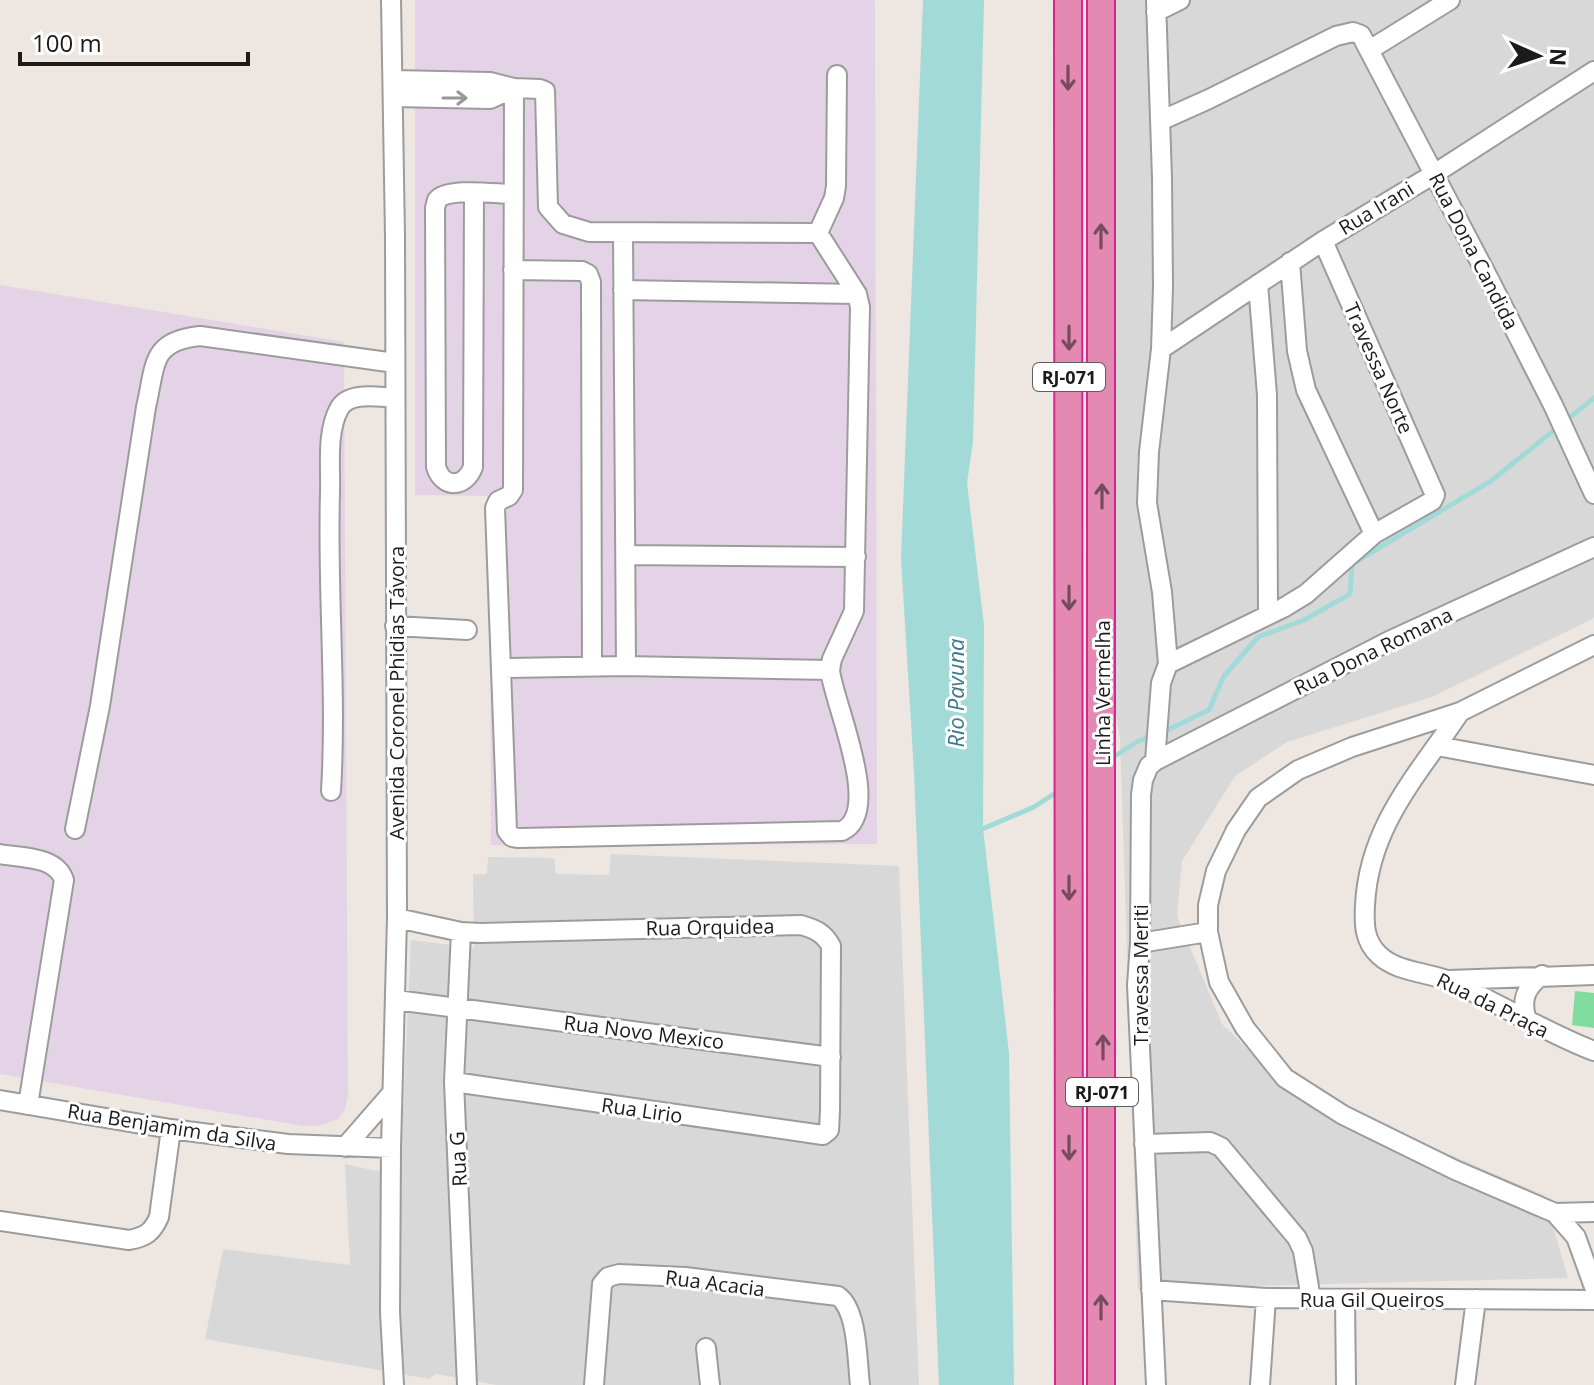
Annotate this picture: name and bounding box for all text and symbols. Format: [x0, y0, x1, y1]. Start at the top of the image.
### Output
scale bar [20, 16, 248, 66]
north arrow [1498, 16, 1578, 96]
text: 100 m [32, 26, 102, 59]
text: N [1544, 47, 1574, 67]
one-way arrow [1061, 64, 1076, 91]
one-way arrow [441, 91, 468, 106]
street label: Rua Dona Candida [1423, 168, 1525, 334]
street label: Rua Irani [1333, 175, 1419, 241]
one-way arrow [1093, 223, 1109, 250]
street label: Travessa Norte [1338, 298, 1420, 438]
one-way arrow [1061, 324, 1077, 351]
road number: RJ-071 [1033, 363, 1105, 391]
one-way arrow [1094, 483, 1110, 510]
street label: Avenida Coronel Phidias Távora [383, 546, 410, 840]
one-way arrow [1061, 584, 1077, 611]
street label: Rua Dona Romana [1289, 601, 1457, 701]
street label: Linha Vermelha [1089, 620, 1116, 766]
water label: Rio Pavuna [940, 638, 970, 748]
one-way arrow [1061, 874, 1077, 901]
street label: Travessa Meriti [1127, 904, 1154, 1046]
street label: Rua Orquidea [645, 912, 775, 942]
street label: Rua da Praça [1432, 966, 1554, 1044]
street label: Rua Novo Mexico [562, 1009, 726, 1055]
one-way arrow [1095, 1034, 1111, 1061]
road number: RJ-071 [1066, 1078, 1138, 1106]
street label: Rua Lirio [600, 1091, 684, 1129]
street label: Rua Benjamim da Silva [65, 1097, 279, 1157]
street label: Rua G [443, 1131, 473, 1187]
one-way arrow [1061, 1134, 1077, 1161]
street label: Rua Acacia [664, 1264, 766, 1302]
street label: Rua Gil Queiros [1300, 1286, 1444, 1313]
one-way arrow [1093, 1294, 1109, 1321]

